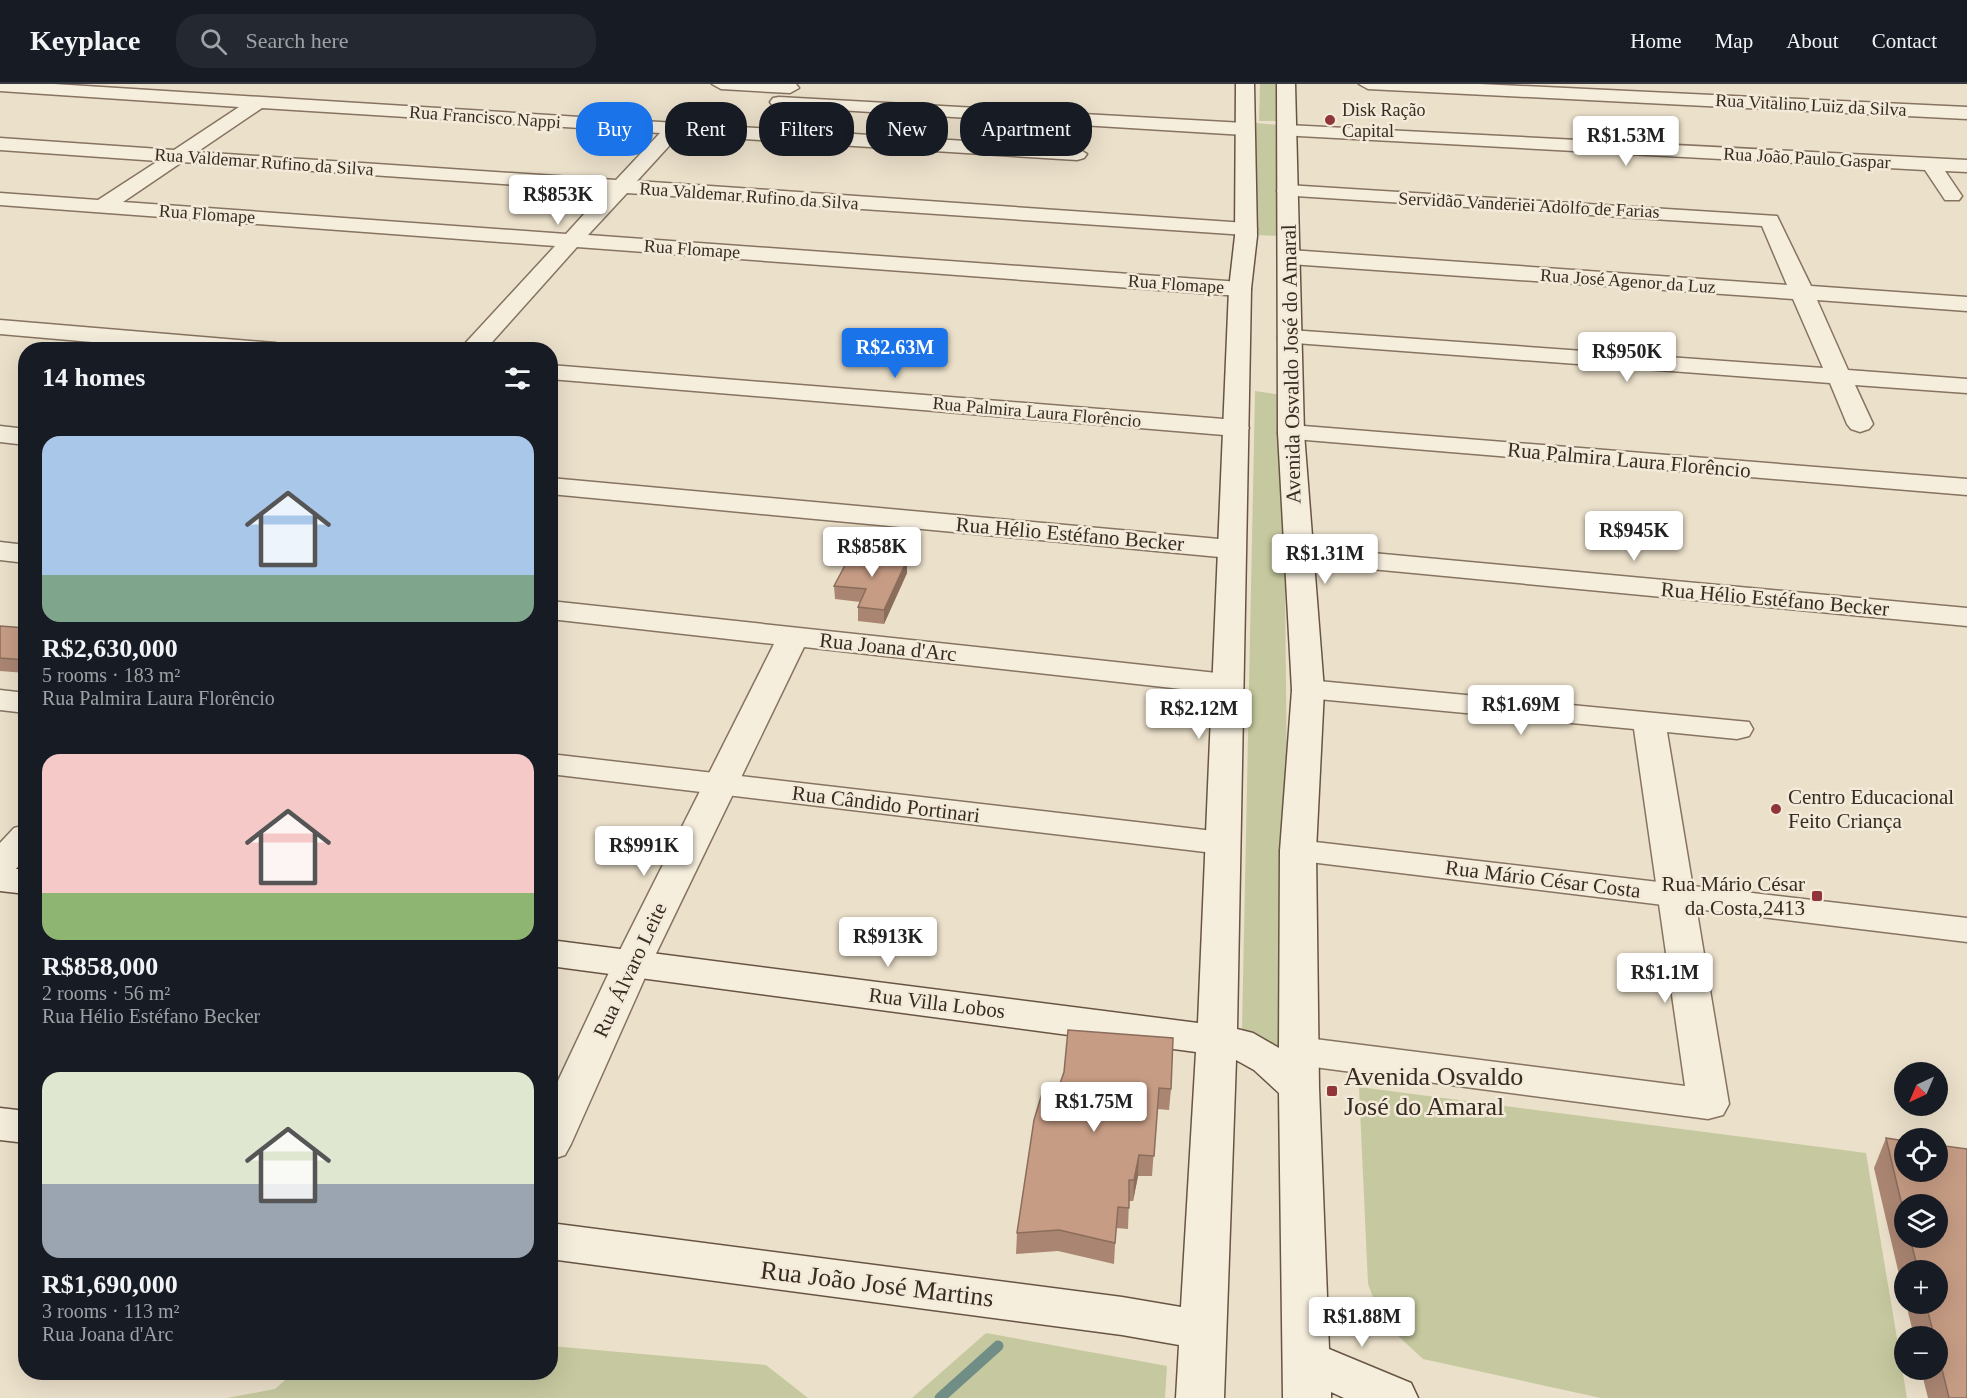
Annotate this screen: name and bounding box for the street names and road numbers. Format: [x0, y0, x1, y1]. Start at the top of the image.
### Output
street label: Rua Vitalino Luiz da Silva [1715, 90, 1907, 120]
street label: Rua Francisco Nappi [409, 102, 561, 132]
street label: Rua Valdemar Rufino da Silva [154, 144, 374, 180]
street label: Rua João Paulo Gaspar [1723, 144, 1891, 172]
street label: Rua Valdemar Rufino da Silva [639, 178, 859, 214]
street label: Servidão Vanderiei Adolfo de Farias [1398, 188, 1660, 222]
street label: Rua Flomape [158, 201, 256, 227]
street label: Avenida Osvaldo José do Amaral [1277, 224, 1305, 504]
street label: Rua Flomape [643, 236, 741, 262]
street label: Rua José Agenor da Luz [1540, 265, 1716, 297]
street label: Rua Flomape [1127, 271, 1225, 297]
street label: Rua Palmira Laura Florêncio [932, 393, 1142, 431]
street label: Rua Palmira Laura Florêncio [1506, 437, 1752, 483]
street label: Rua Hélio Estéfano Becker [955, 512, 1185, 556]
street label: Rua Hélio Estéfano Becker [1660, 577, 1890, 621]
street label: Rua Joana d'Arc [818, 628, 958, 666]
street label: Rua Cândido Portinari [791, 781, 981, 827]
street label: Rua Mário César Costa [1444, 855, 1643, 903]
street label: Rua Álvaro Leite [588, 899, 672, 1041]
street label: Rua Villa Lobos [867, 983, 1007, 1023]
street label: Rua João José Martins [759, 1255, 995, 1313]

